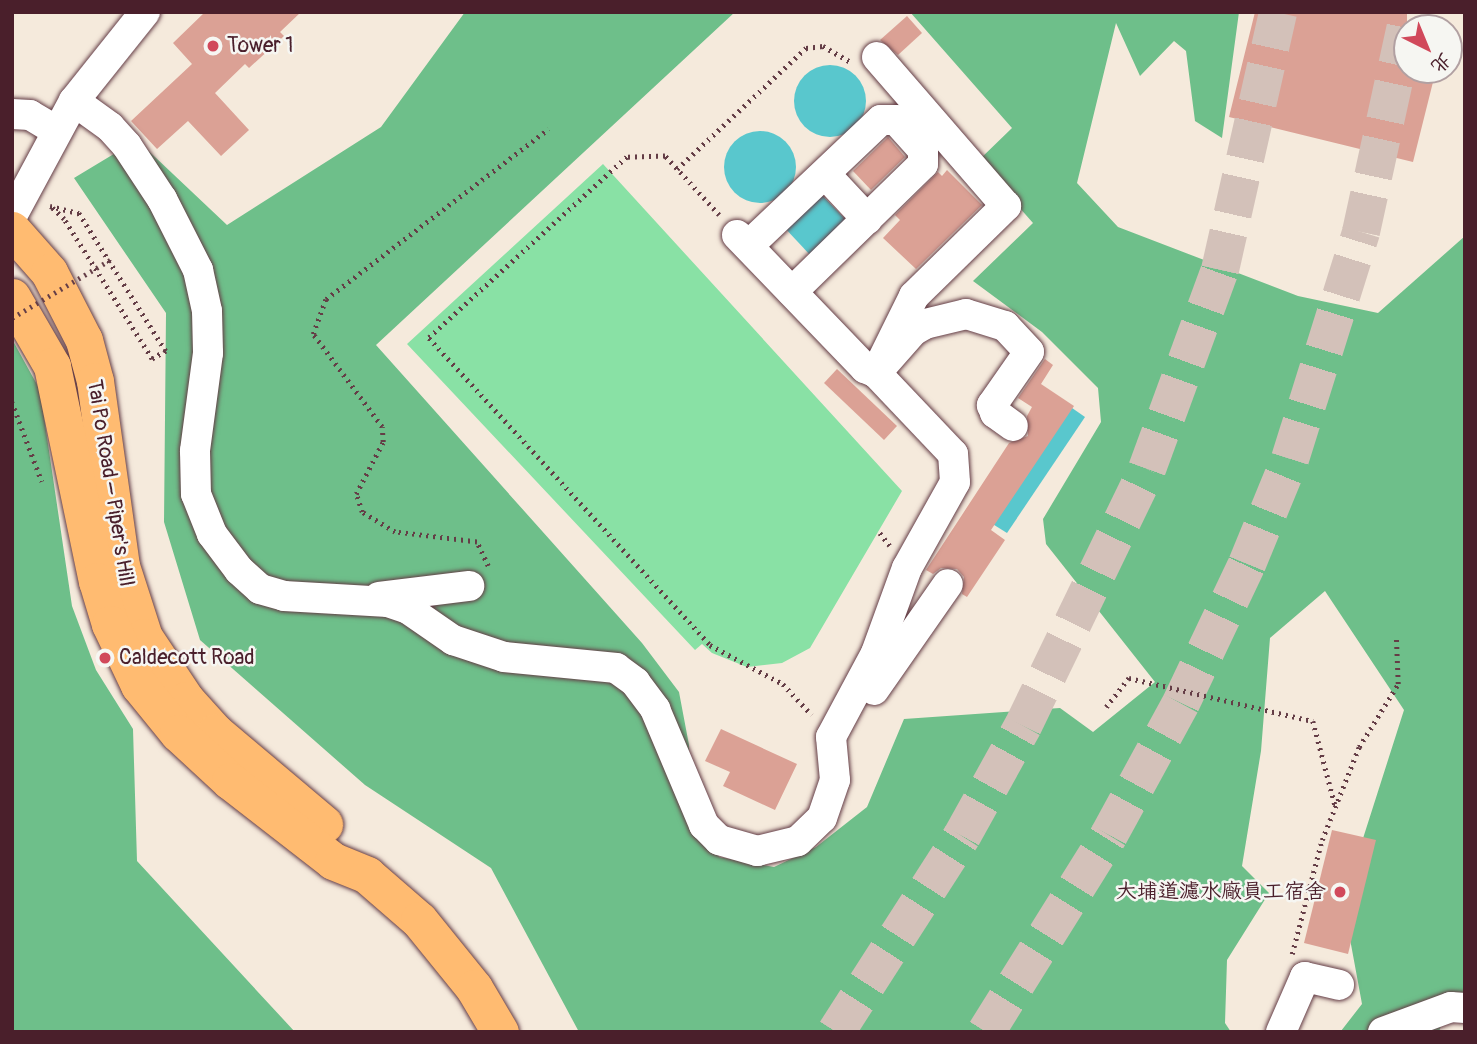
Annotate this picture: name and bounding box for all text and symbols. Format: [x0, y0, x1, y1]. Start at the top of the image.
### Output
north arrow [1393, 14, 1463, 84]
place label: Tower 1 [227, 33, 294, 59]
marker: Tower 1 [205, 38, 221, 54]
text: 北 [1426, 48, 1456, 78]
street label: Tai Po Road – Piper's Hill [81, 378, 139, 588]
place label: Caldecott Road [119, 645, 254, 671]
marker: Caldecott Road [97, 650, 113, 666]
place label: 大埔道濾水廠員工宿舍 [1116, 879, 1326, 905]
marker: 大埔道濾水廠員工宿舍 [1332, 884, 1348, 900]

